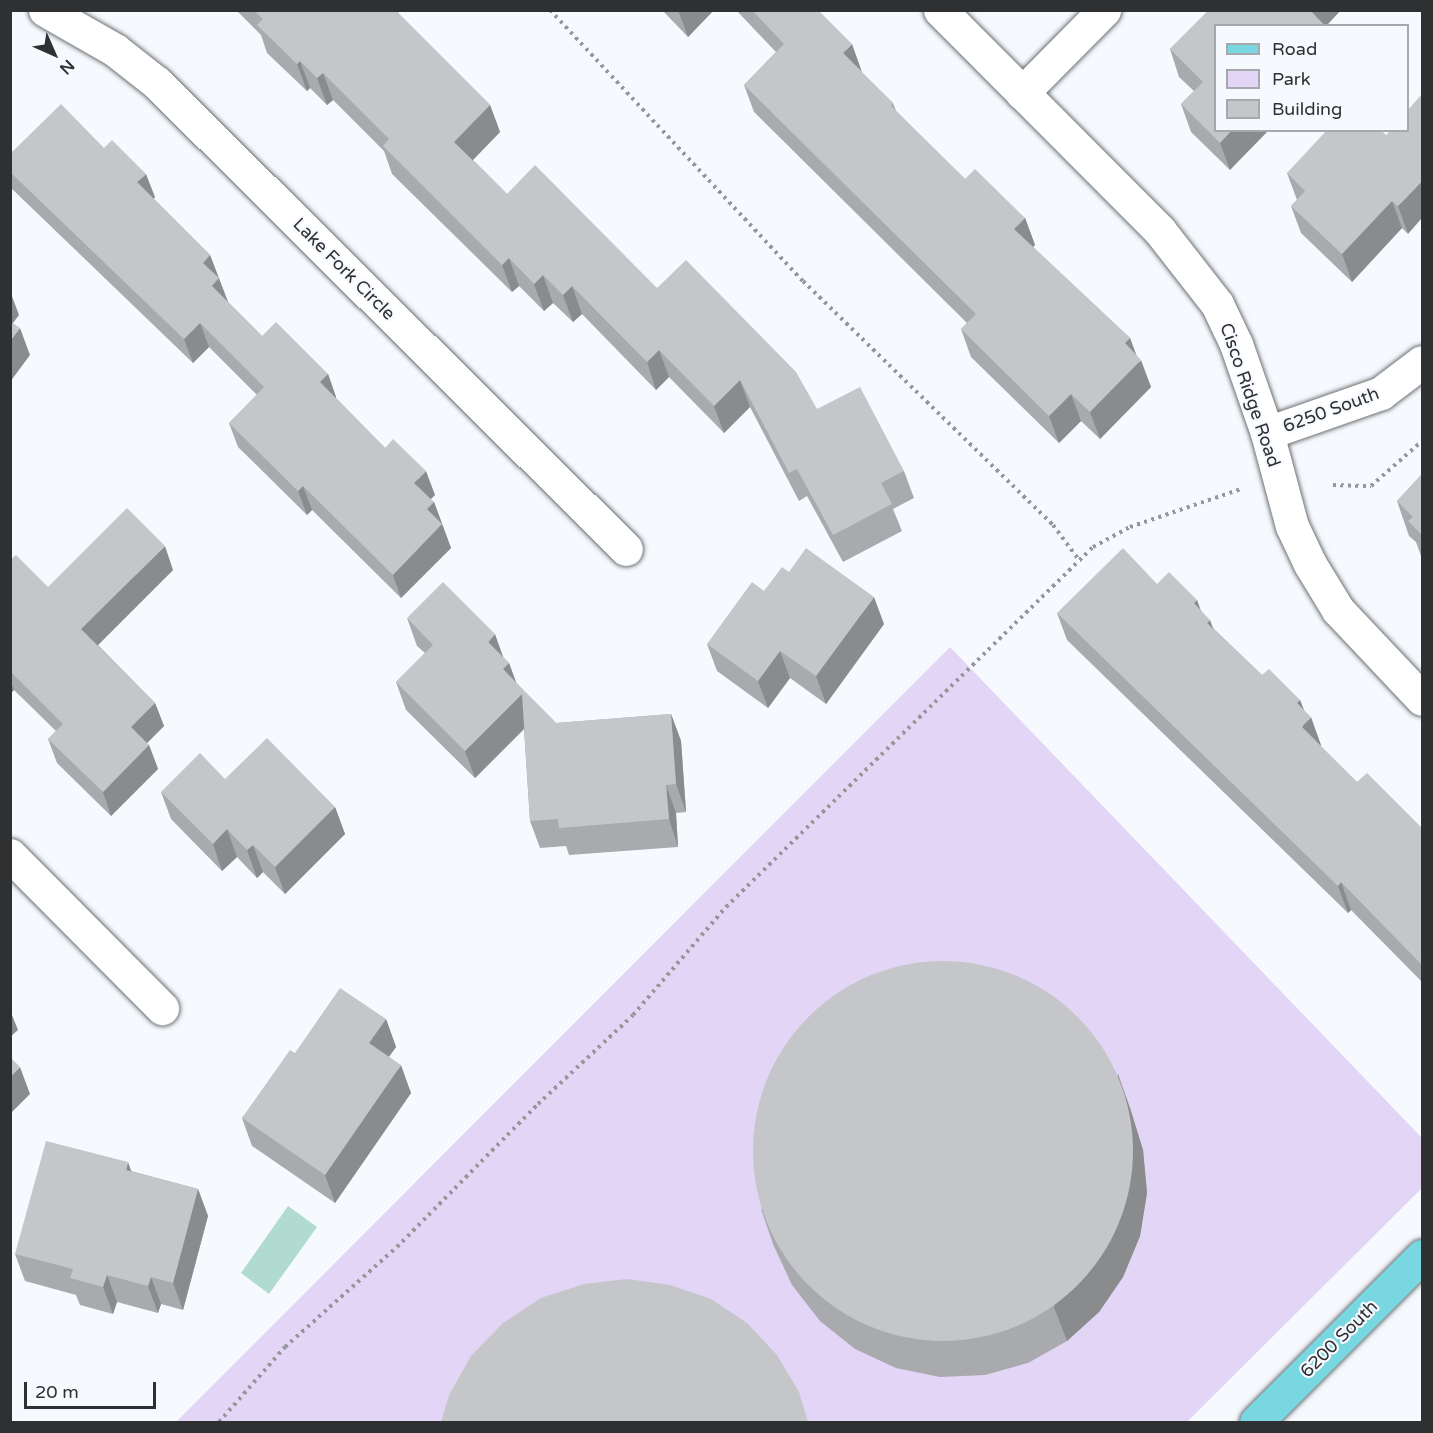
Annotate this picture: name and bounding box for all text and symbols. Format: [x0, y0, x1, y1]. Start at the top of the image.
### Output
north arrow [24, 24, 84, 84]
legend [1214, 24, 1409, 132]
text: Road [1272, 38, 1317, 60]
text: N [55, 55, 78, 78]
text: Park [1272, 68, 1310, 90]
text: Building [1272, 98, 1342, 120]
street label: Lake Fork Circle [288, 213, 400, 325]
street label: Cisco Ridge Road [1215, 320, 1285, 470]
street label: 6250 South [1280, 383, 1382, 437]
street label: 6200 South [1296, 1296, 1382, 1382]
scale bar [27, 1370, 159, 1408]
text: 20 m [35, 1381, 79, 1403]

